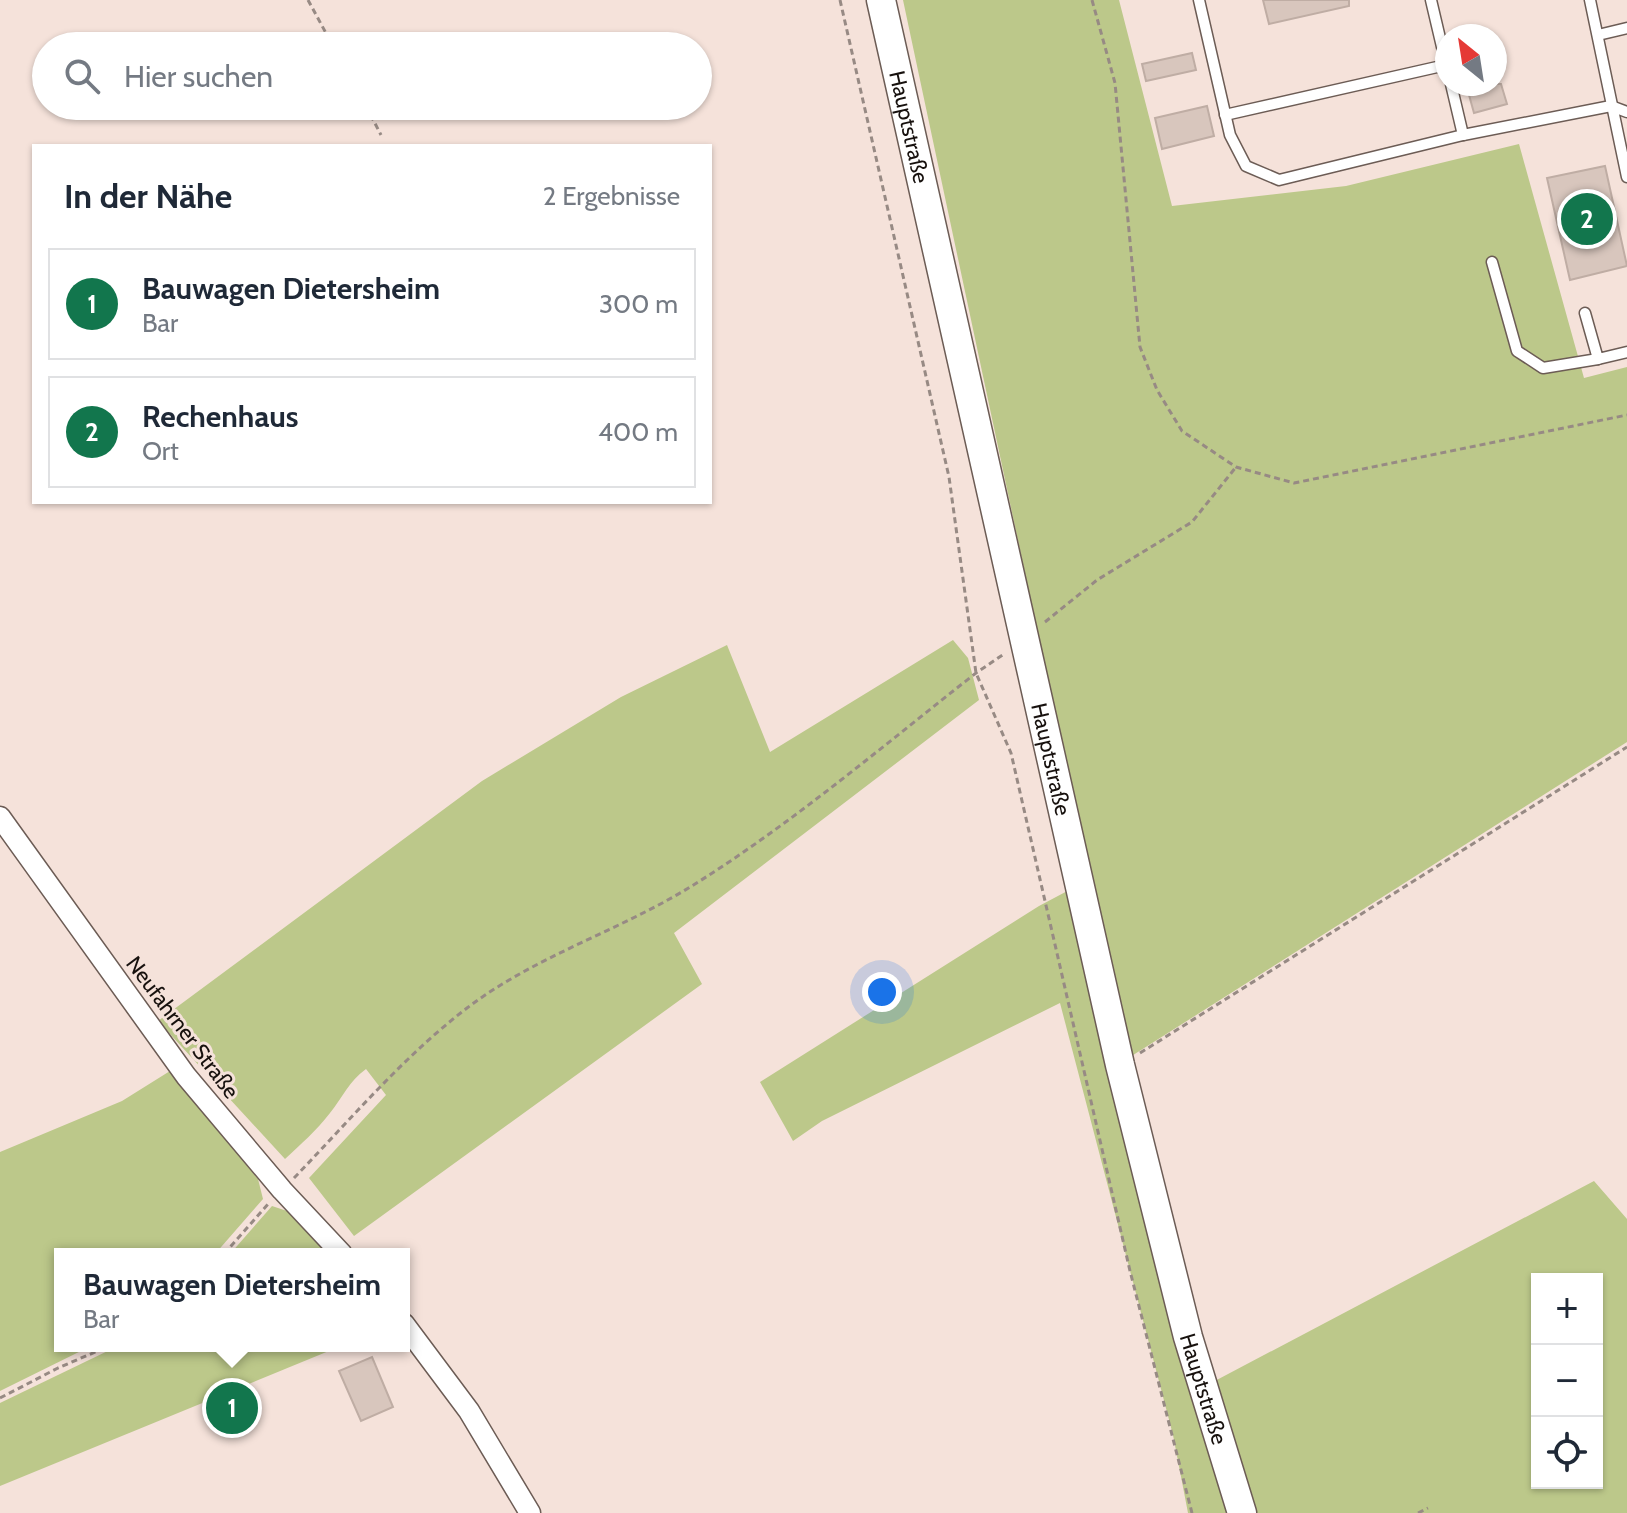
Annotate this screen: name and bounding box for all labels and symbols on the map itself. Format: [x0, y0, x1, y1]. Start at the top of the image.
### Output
north arrow [1435, 24, 1507, 96]
street label: Hauptstraße [883, 68, 935, 186]
pin: 2 [1561, 189, 1613, 249]
street label: Hauptstraße [1025, 700, 1077, 818]
street label: Neufahrner Straße [120, 951, 245, 1104]
your location [862, 972, 902, 1012]
street label: Hauptstraße [1174, 1330, 1233, 1448]
pin: 1 [206, 1378, 258, 1438]

